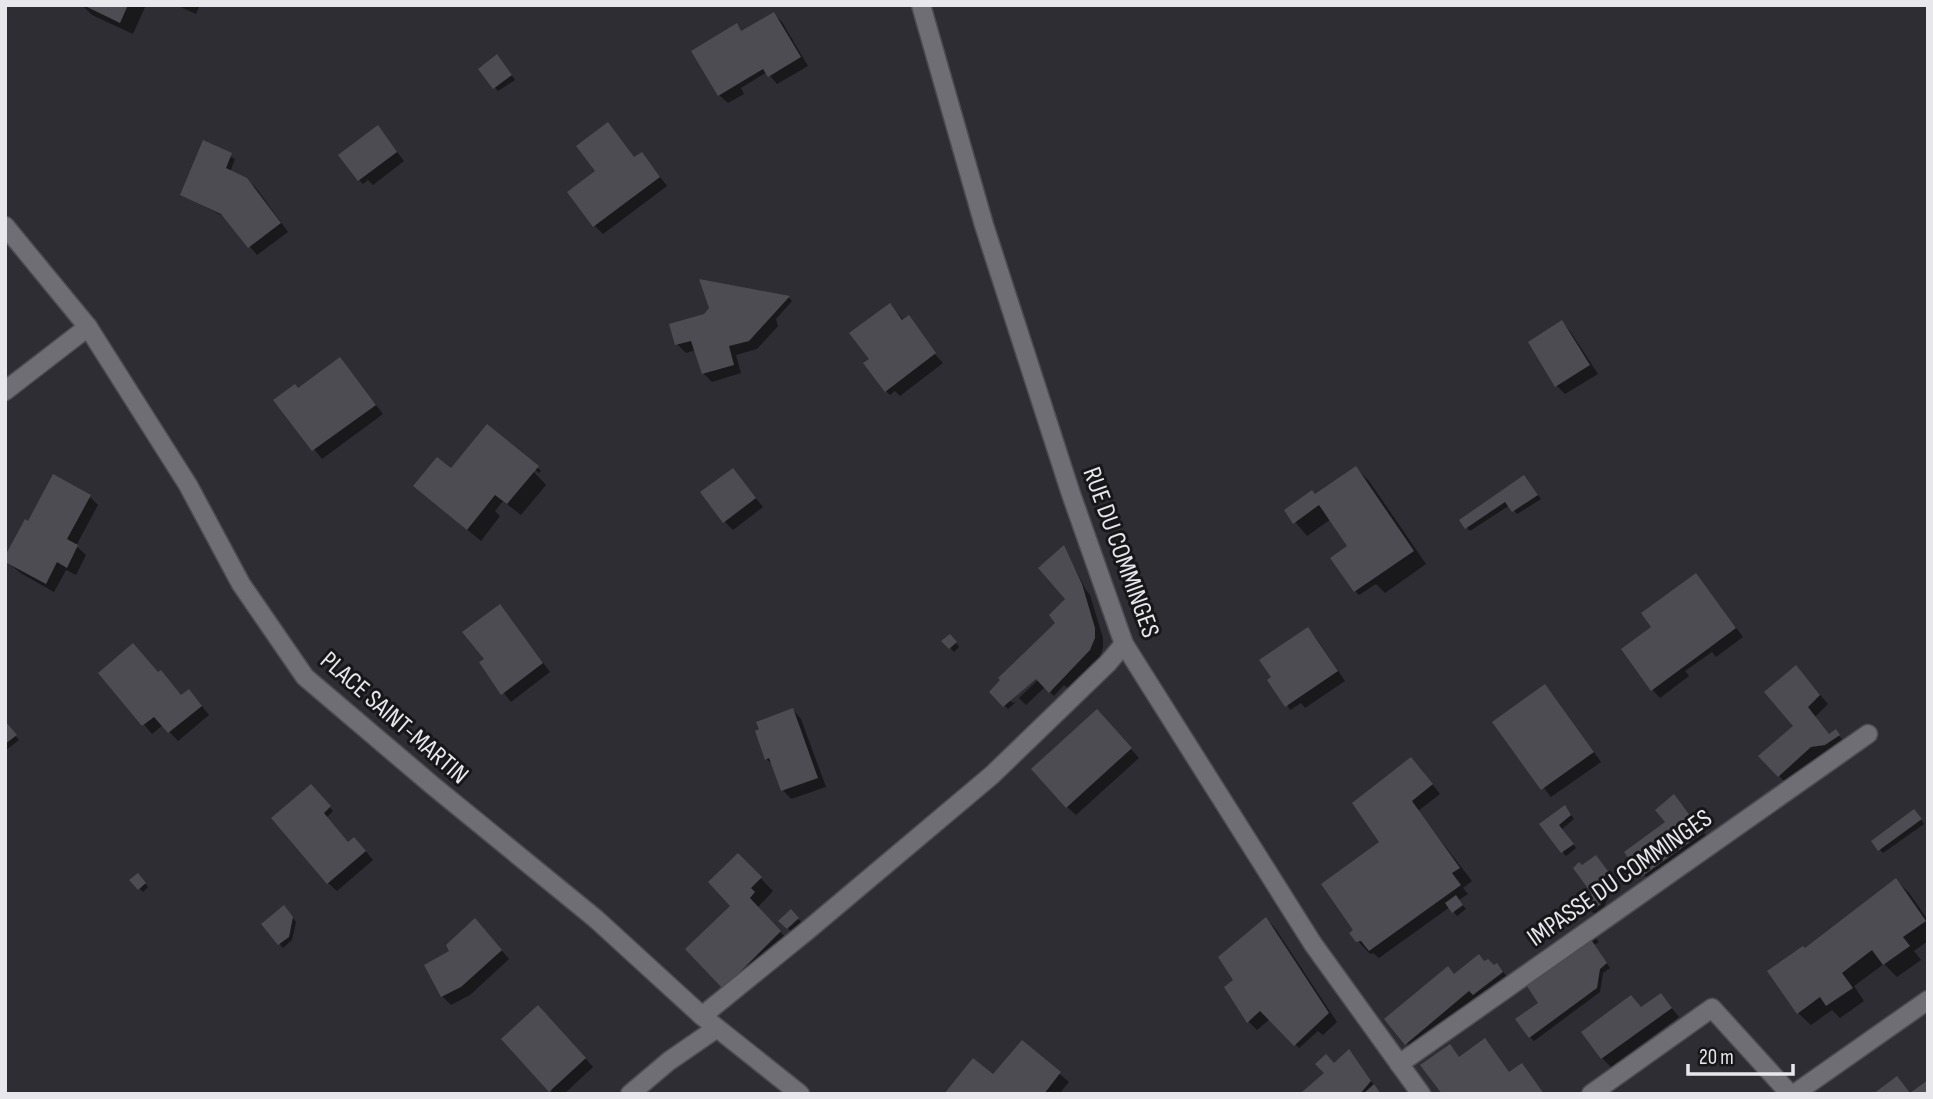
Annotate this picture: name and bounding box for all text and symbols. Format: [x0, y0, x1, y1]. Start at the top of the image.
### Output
street label: RUE DU COMMINGES [1075, 463, 1166, 642]
street label: PLACE SAINT-MARTIN [314, 645, 474, 791]
street label: IMPASSE DU COMMINGES [1522, 803, 1718, 954]
scale bar [1688, 1032, 1793, 1076]
text: 20 m [1699, 1045, 1734, 1070]

